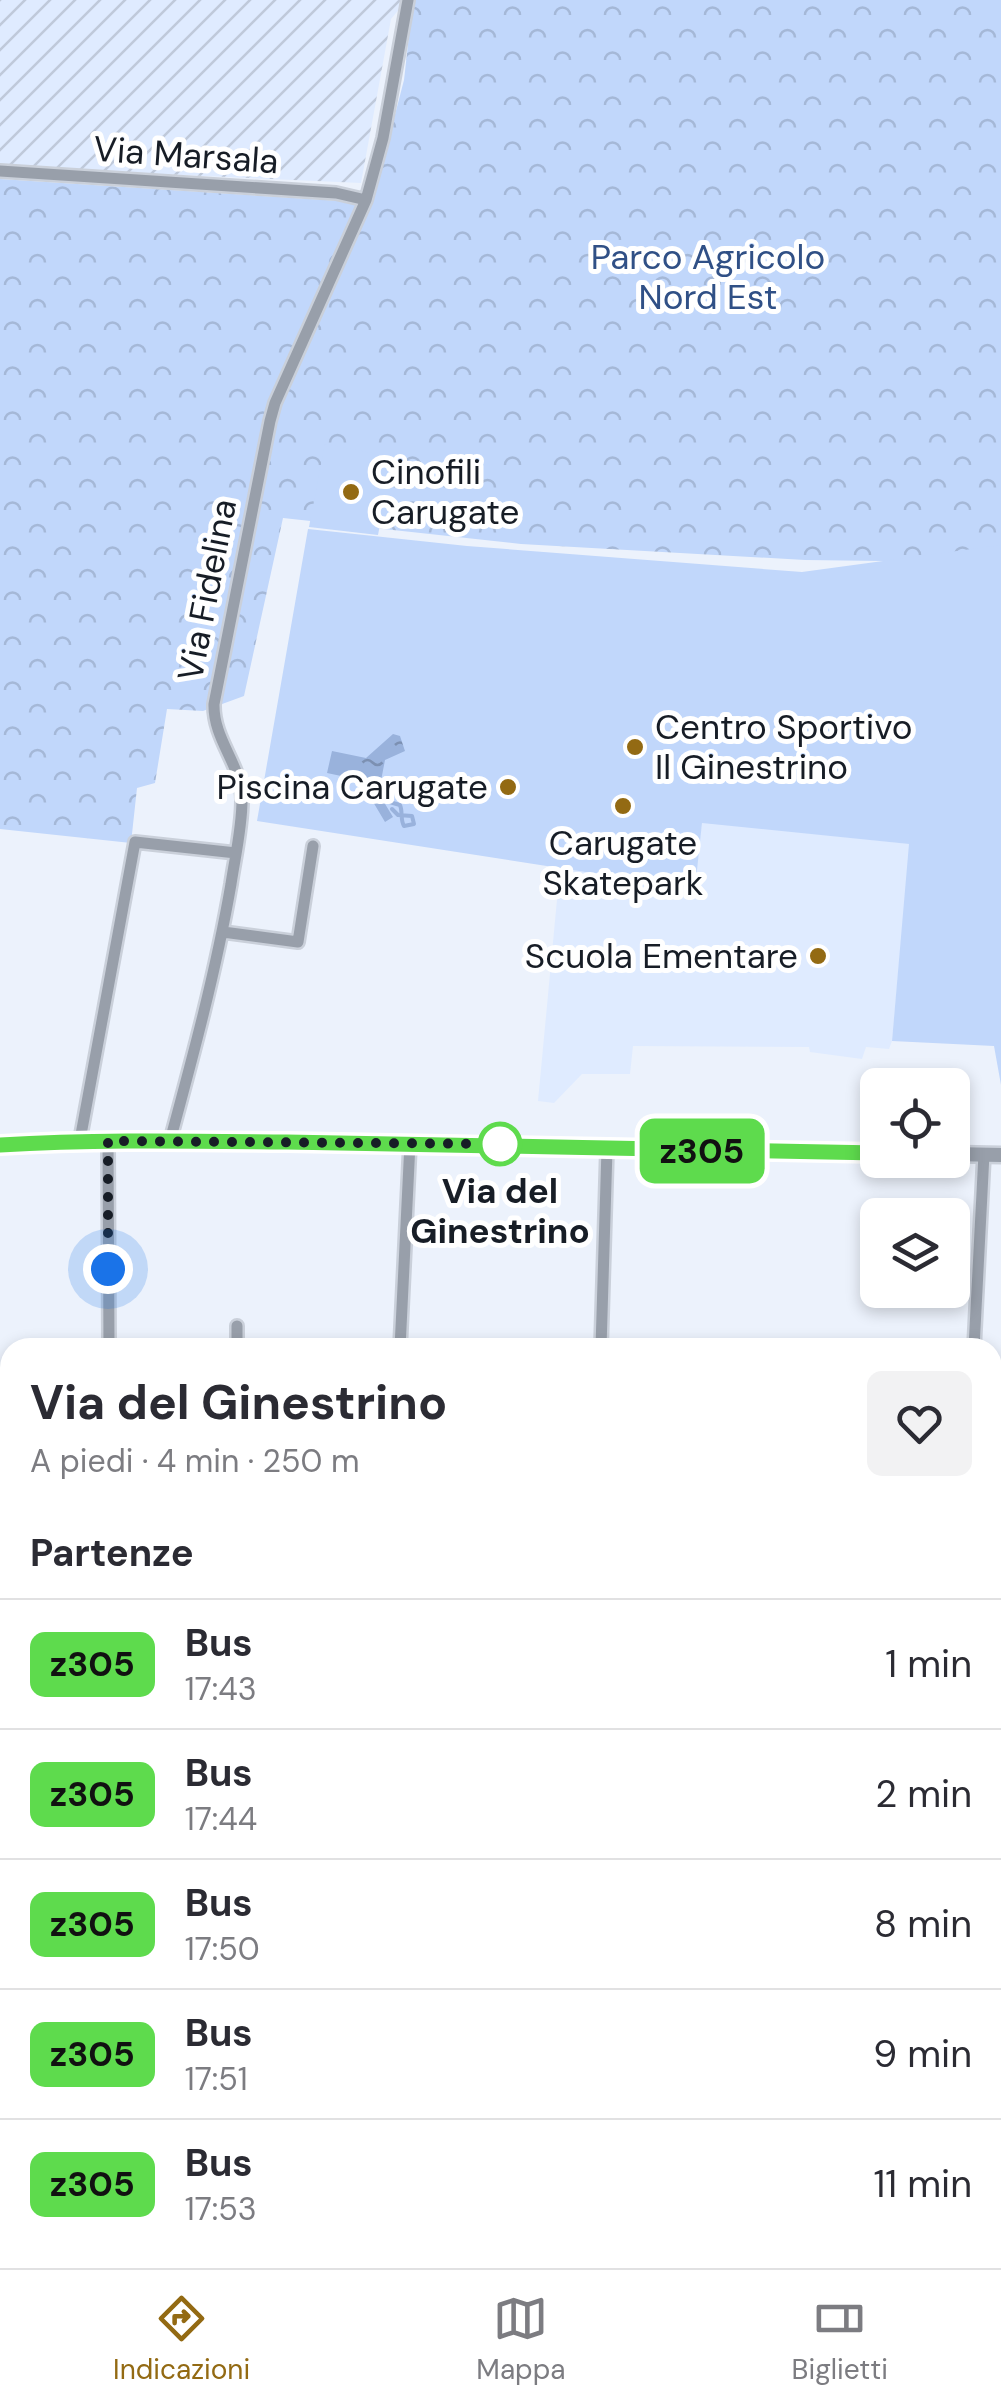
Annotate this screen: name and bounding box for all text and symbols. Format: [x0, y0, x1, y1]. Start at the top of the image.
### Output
street label: Via Marsala [92, 126, 280, 184]
park label: Parco Agricolo Nord Est [591, 234, 825, 320]
place label: Cinofili Carugate [371, 449, 519, 535]
marker: Cinofili Carugate [340, 481, 362, 503]
street label: Via Fidelina [167, 495, 247, 685]
place label: Centro Sportivo Il Ginestrino [655, 704, 913, 790]
marker: Centro Sportivo Il Ginestrino [624, 736, 646, 758]
place label: Piscina Carugate [217, 764, 488, 810]
marker: Piscina Carugate [497, 776, 519, 798]
marker: Carugate Skatepark [612, 795, 634, 817]
place label: Carugate Skatepark [542, 820, 704, 906]
place label: Scuola Ementare [525, 933, 798, 979]
marker: Scuola Ementare [807, 945, 829, 967]
map controls [860, 1068, 970, 1308]
button: locate [860, 1068, 970, 1178]
line badge: z305 [632, 1118, 772, 1184]
marker: Via del Ginestrino [479, 1123, 521, 1165]
text: z305 [660, 1128, 744, 1174]
place label: Via del Ginestrino [410, 1168, 590, 1254]
button: layers [860, 1198, 970, 1308]
your location [83, 1244, 133, 1294]
text: Via del Ginestrino [30, 1371, 447, 1434]
button: heart [867, 1371, 972, 1476]
text: A piedi · 4 min · 250 m [30, 1440, 359, 1482]
text: Partenze [30, 1528, 194, 1578]
text: Bus [185, 1618, 253, 1668]
text: 1 min [885, 1639, 972, 1689]
text: z305 [50, 1641, 135, 1687]
text: 17:43 [185, 1668, 257, 1710]
text: Bus [185, 1748, 253, 1798]
text: 2 min [875, 1769, 972, 1819]
text: z305 [50, 1771, 135, 1817]
text: 17:44 [185, 1798, 257, 1840]
text: Bus [185, 1878, 253, 1928]
text: 8 min [874, 1899, 972, 1949]
text: z305 [50, 1901, 135, 1947]
text: 17:50 [185, 1928, 260, 1970]
text: Bus [185, 2008, 253, 2058]
text: 9 min [873, 2029, 972, 2079]
text: z305 [50, 2031, 135, 2077]
text: 17:51 [185, 2058, 248, 2100]
text: Bus [185, 2138, 253, 2188]
text: 11 min [873, 2159, 972, 2209]
text: z305 [50, 2161, 135, 2207]
text: 17:53 [185, 2188, 257, 2230]
tab: Indicazioni [113, 2291, 250, 2388]
tab: Mappa [476, 2291, 565, 2388]
tab: Biglietti [792, 2291, 888, 2388]

